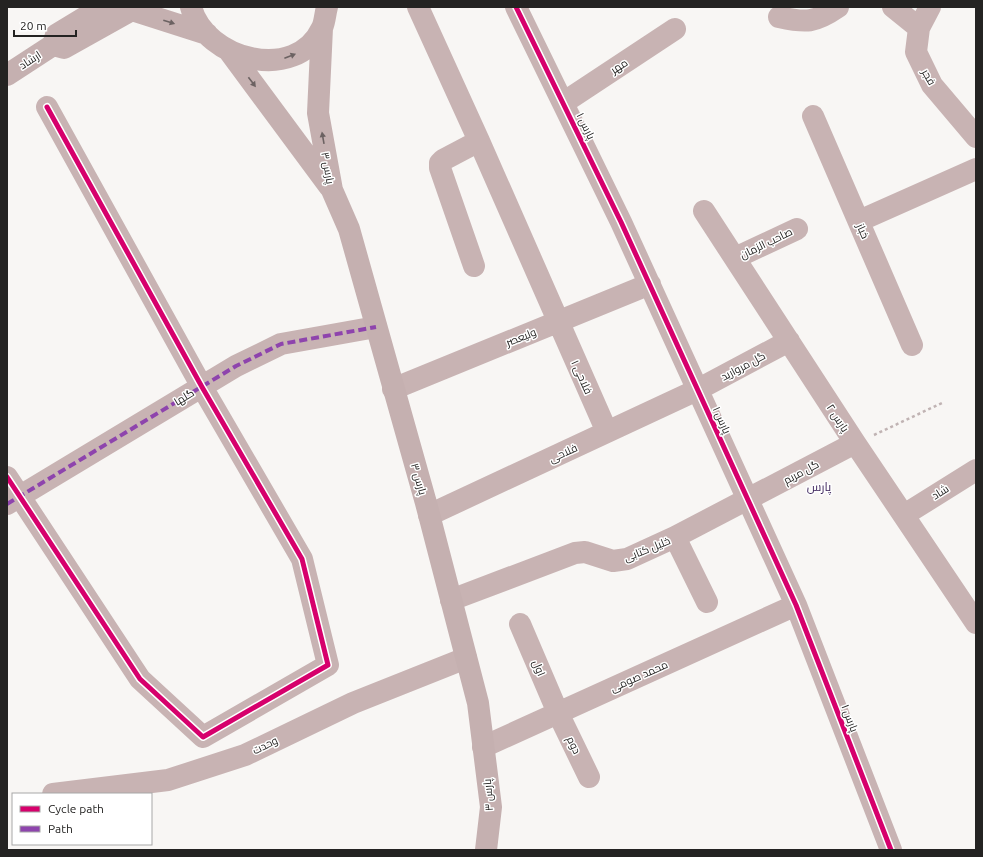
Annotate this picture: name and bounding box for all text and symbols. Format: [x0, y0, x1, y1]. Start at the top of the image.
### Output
scale bar [14, 12, 76, 38]
text: 20 m [20, 19, 47, 32]
one-way arrow [163, 19, 175, 25]
street label: ارشاد [17, 49, 44, 72]
one-way arrow [284, 53, 296, 59]
street label: مهر [608, 56, 630, 77]
street label: فجر [918, 66, 938, 88]
one-way arrow [248, 76, 256, 87]
street label: پارس ۱ [573, 111, 598, 142]
one-way arrow [320, 132, 326, 144]
street label: پارس ۳ [318, 151, 337, 185]
street label: خباز [853, 221, 872, 241]
street label: صاحب الزمان [738, 225, 795, 262]
street label: ولیعصر [503, 326, 538, 350]
street label: گل مروارید [719, 349, 768, 384]
street label: فلاحی ۱ [568, 358, 595, 396]
street label: گلها [172, 386, 197, 408]
street label: پارس ۲ [824, 402, 851, 435]
street label: پارس ۱ [710, 405, 733, 436]
street label: فلاحی [547, 441, 580, 466]
street label: گل مریم [781, 458, 822, 488]
street label: پارس ۳ [408, 462, 429, 497]
district label: پارس [807, 480, 832, 496]
street label: شاد [929, 482, 951, 502]
street label: خلیل کتابی [622, 534, 672, 565]
street label: اول [529, 658, 548, 678]
street label: محمد صومی [608, 658, 670, 695]
street label: پارس ۱ [838, 703, 861, 734]
street label: وحدت [250, 734, 280, 757]
street label: دوم [563, 734, 583, 757]
street label: پارس ۳ [481, 778, 496, 812]
legend [12, 793, 152, 845]
text: Cycle path [48, 802, 104, 815]
text: Path [48, 822, 73, 835]

